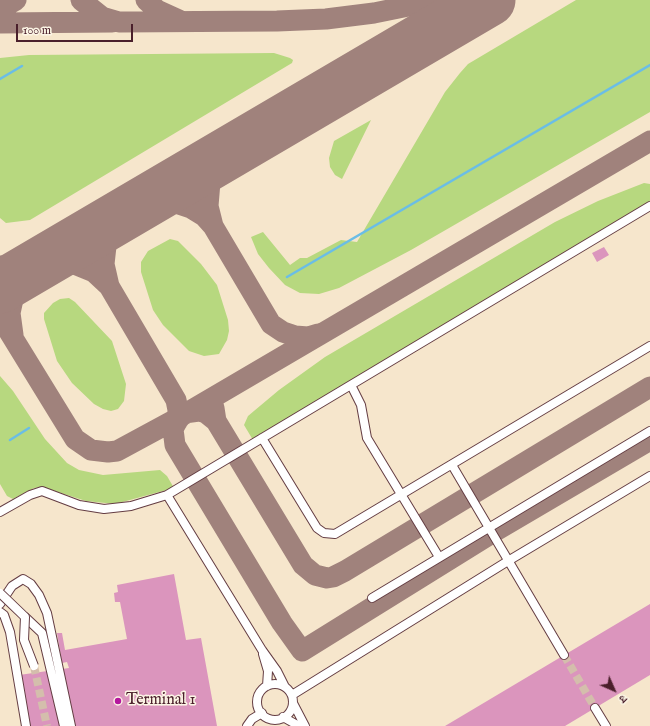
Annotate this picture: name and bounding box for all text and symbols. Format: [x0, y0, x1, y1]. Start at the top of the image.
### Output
scale bar [18, 16, 135, 42]
text: 100 m [23, 23, 51, 38]
north arrow [594, 670, 634, 710]
place label: Terminal 1 [126, 691, 195, 711]
text: उ [616, 692, 629, 705]
marker: Terminal 1 [113, 696, 123, 706]

